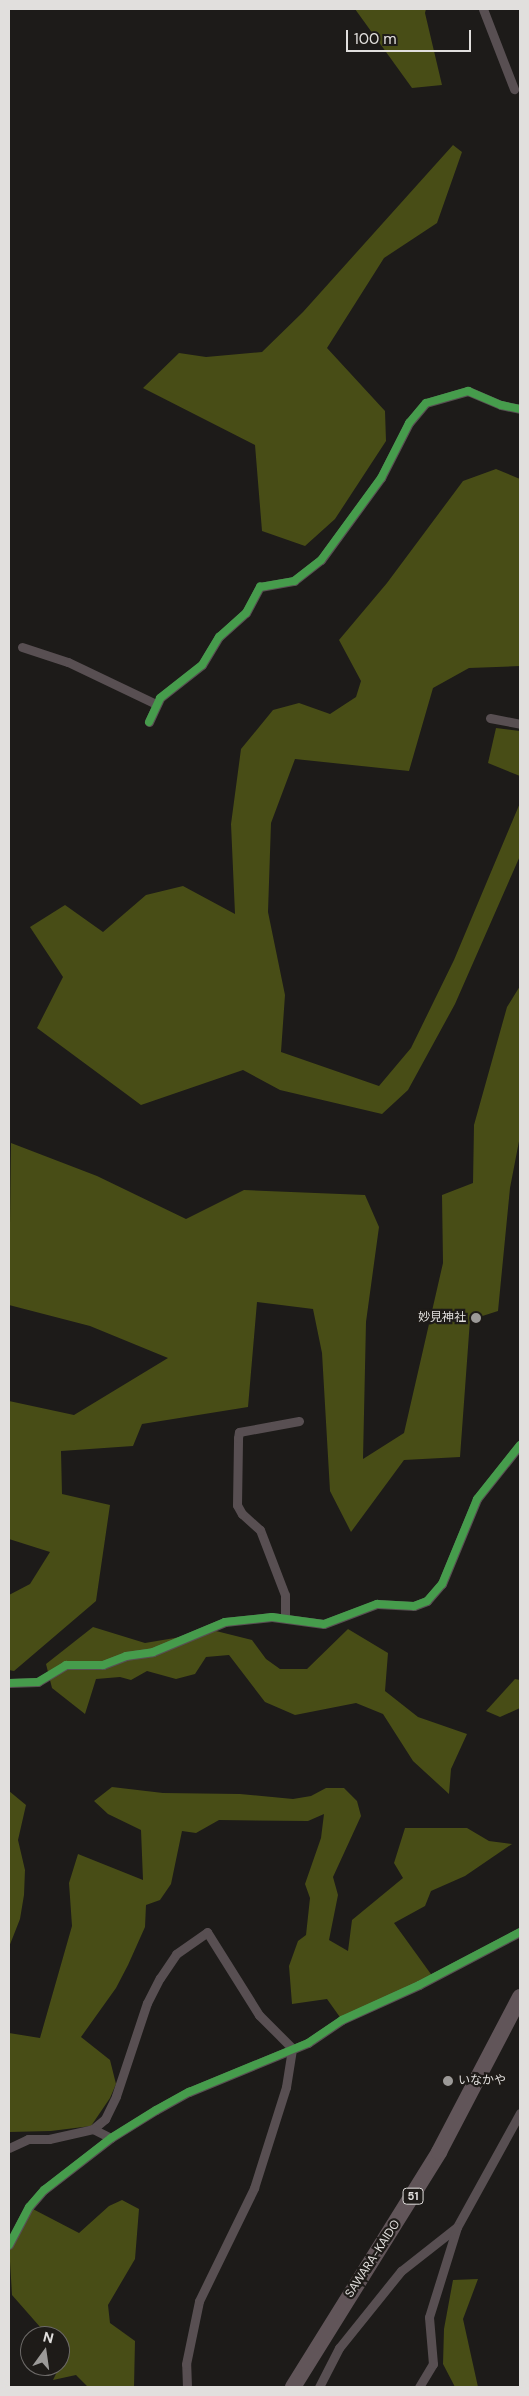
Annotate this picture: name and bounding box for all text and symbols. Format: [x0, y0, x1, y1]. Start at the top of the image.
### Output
scale bar [349, 20, 474, 52]
text: 100 m [354, 29, 397, 49]
place label: 妙見神社 [418, 1311, 466, 1325]
marker: 妙見神社 [470, 1312, 482, 1324]
place label: いなかや [458, 2074, 506, 2088]
marker: いなかや [442, 2075, 454, 2087]
road number: 51 [402, 2188, 424, 2204]
street label: SAWARA-KAIDO [343, 2218, 403, 2300]
north arrow [20, 2326, 70, 2376]
text: N [41, 2327, 56, 2347]

